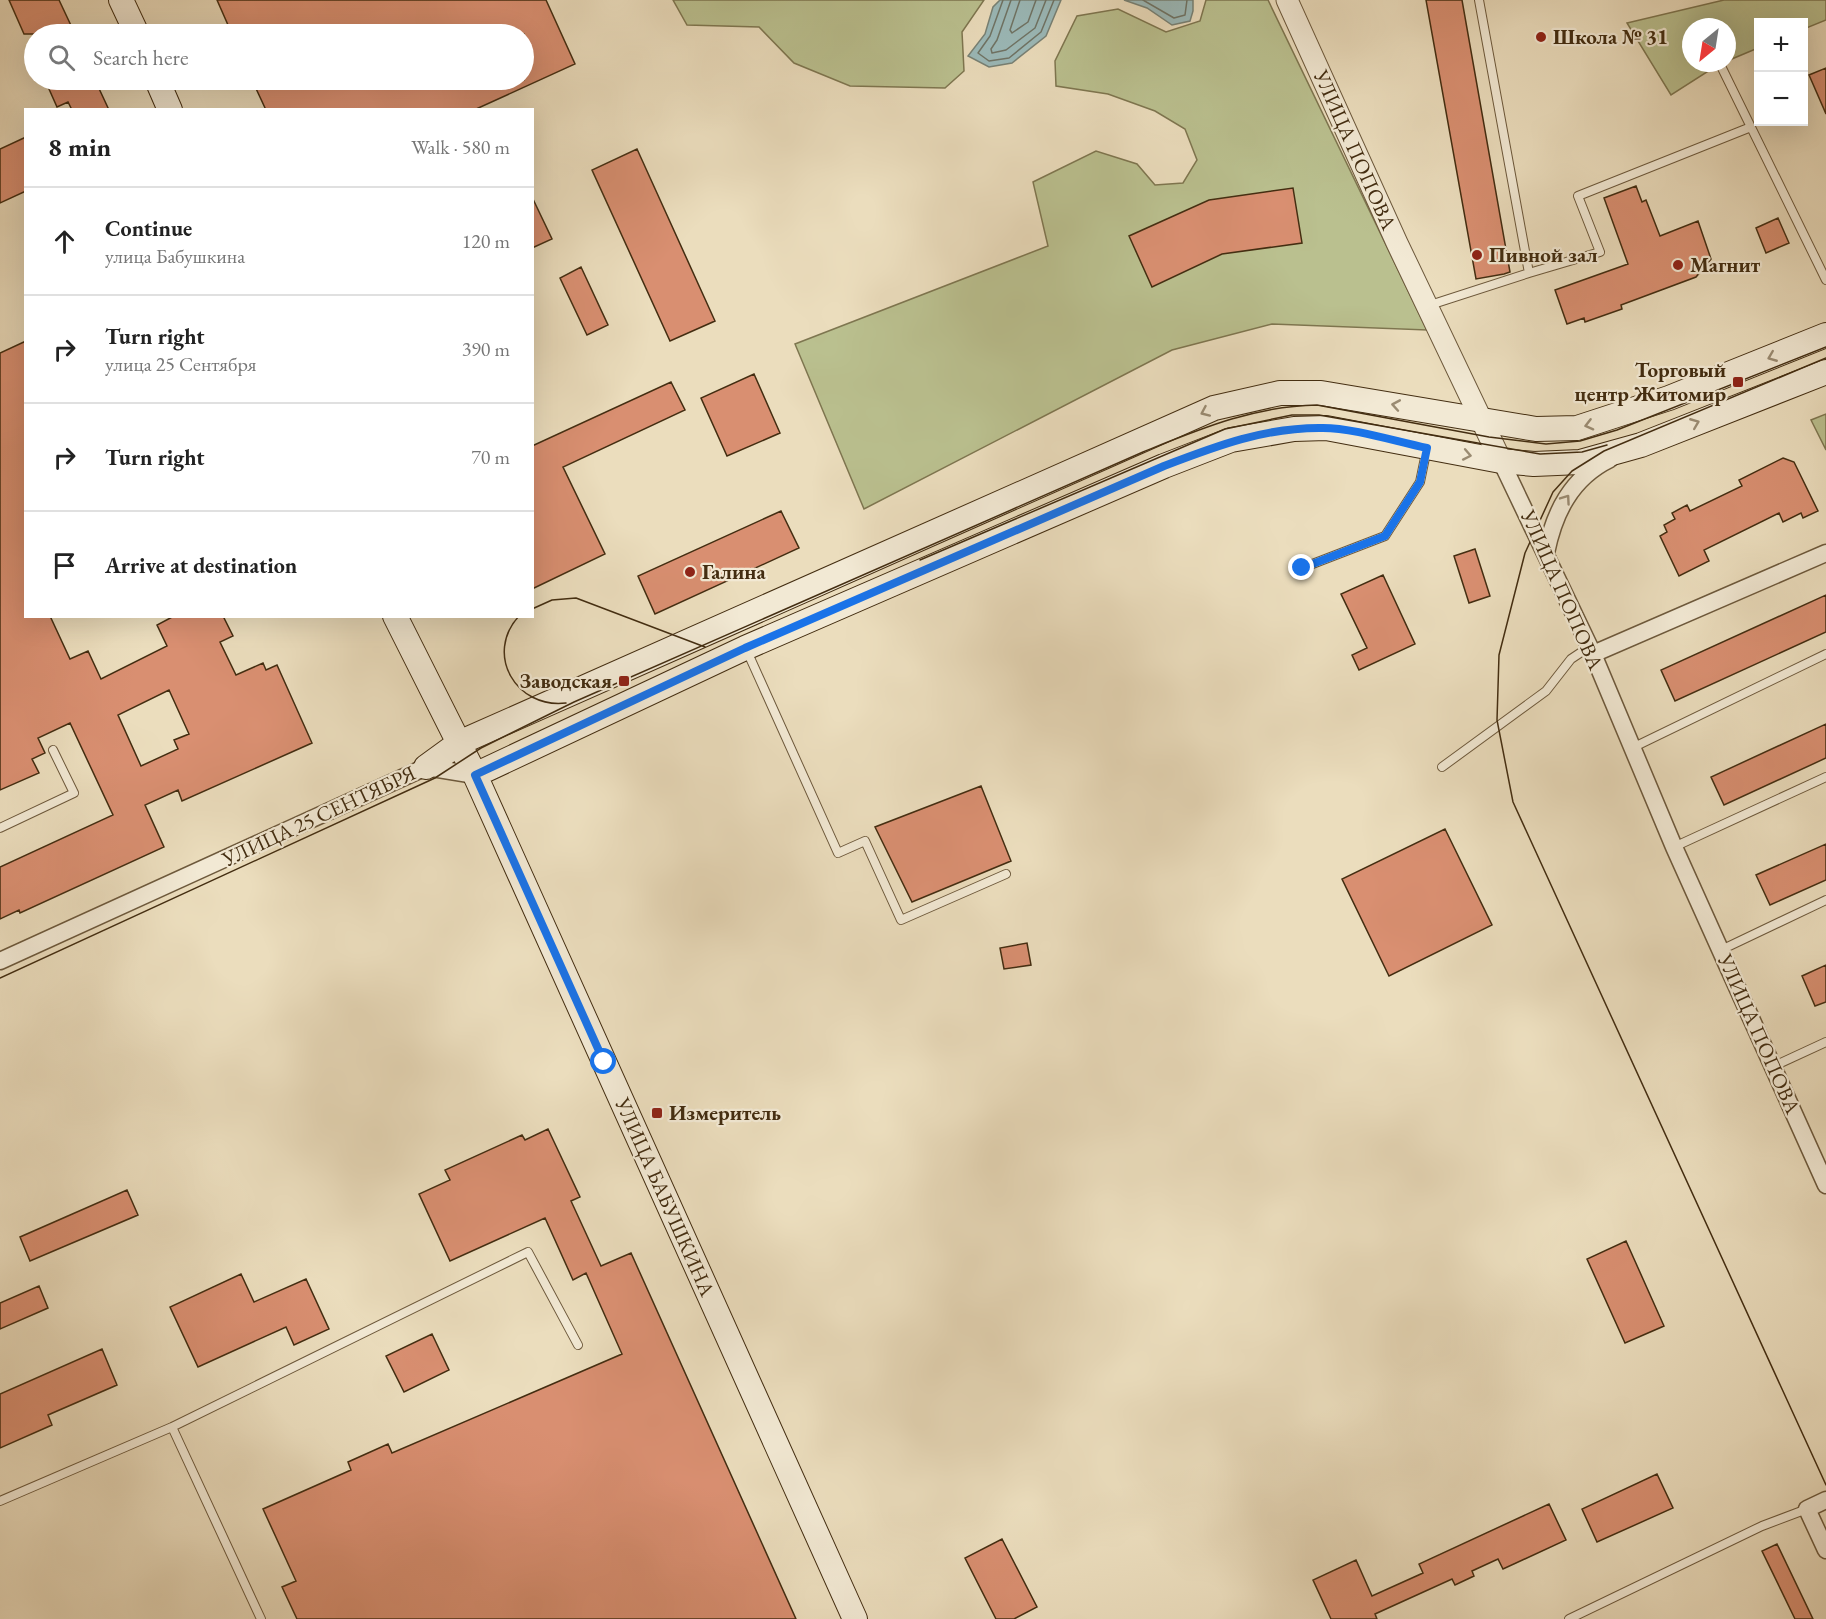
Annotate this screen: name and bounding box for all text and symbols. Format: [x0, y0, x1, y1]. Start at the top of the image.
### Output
north arrow [1682, 18, 1736, 72]
map controls [1754, 18, 1808, 126]
button: + [1754, 18, 1808, 72]
place label: Школа № 31 [1553, 23, 1668, 50]
search box [24, 24, 534, 90]
marker: Школа № 31 [1534, 30, 1548, 44]
icon: search [45, 41, 78, 74]
text: Search here [93, 43, 188, 72]
street label: УЛИЦА ПОПОВА [1308, 65, 1403, 234]
button: − [1754, 72, 1808, 126]
text: 8 min [48, 130, 111, 164]
text: Walk · 580 m [411, 134, 510, 160]
text: Continue [105, 214, 192, 243]
icon: ahead [48, 225, 81, 258]
text: 120 m [462, 228, 510, 254]
place label: Пивной зал [1489, 241, 1598, 268]
text: улица Бабушкина [105, 243, 245, 269]
marker: Пивной зал [1470, 248, 1484, 262]
place label: Магнит [1690, 251, 1761, 278]
marker: Магнит [1671, 258, 1685, 272]
text: Turn right [105, 322, 204, 351]
icon: right [48, 333, 81, 366]
text: 390 m [462, 336, 510, 362]
one-way arrow [1767, 350, 1778, 362]
text: улица 25 Сентября [105, 351, 256, 377]
place label: Торговый центр Житомир [1575, 356, 1726, 407]
marker: Торговый центр Житомир [1731, 375, 1745, 389]
one-way arrow [1392, 400, 1401, 412]
one-way arrow [1201, 405, 1212, 417]
one-way arrow [1584, 417, 1594, 430]
one-way arrow [1689, 418, 1700, 431]
icon: right [48, 441, 81, 474]
text: Turn right [105, 443, 204, 472]
text: 70 m [471, 444, 510, 470]
one-way arrow [1462, 448, 1472, 461]
one-way arrow [1559, 495, 1570, 506]
street label: УЛИЦА ПОПОВА [1515, 505, 1610, 674]
icon: arrive [48, 549, 81, 582]
text: Arrive at destination [105, 551, 297, 580]
route end [1288, 554, 1314, 580]
place label: Галина [702, 558, 766, 585]
marker: Галина [683, 565, 697, 579]
place label: Заводская [520, 667, 612, 694]
marker: Заводская [617, 674, 631, 688]
street label: УЛИЦА 25 СЕНТЯБРЯ [217, 759, 420, 873]
street label: УЛИЦА ПОПОВА [1712, 949, 1807, 1118]
route start [590, 1048, 616, 1074]
street label: УЛИЦА БАБУШКИНА [609, 1092, 722, 1301]
place label: Измеритель [669, 1099, 781, 1126]
marker: Измеритель [650, 1106, 664, 1120]

